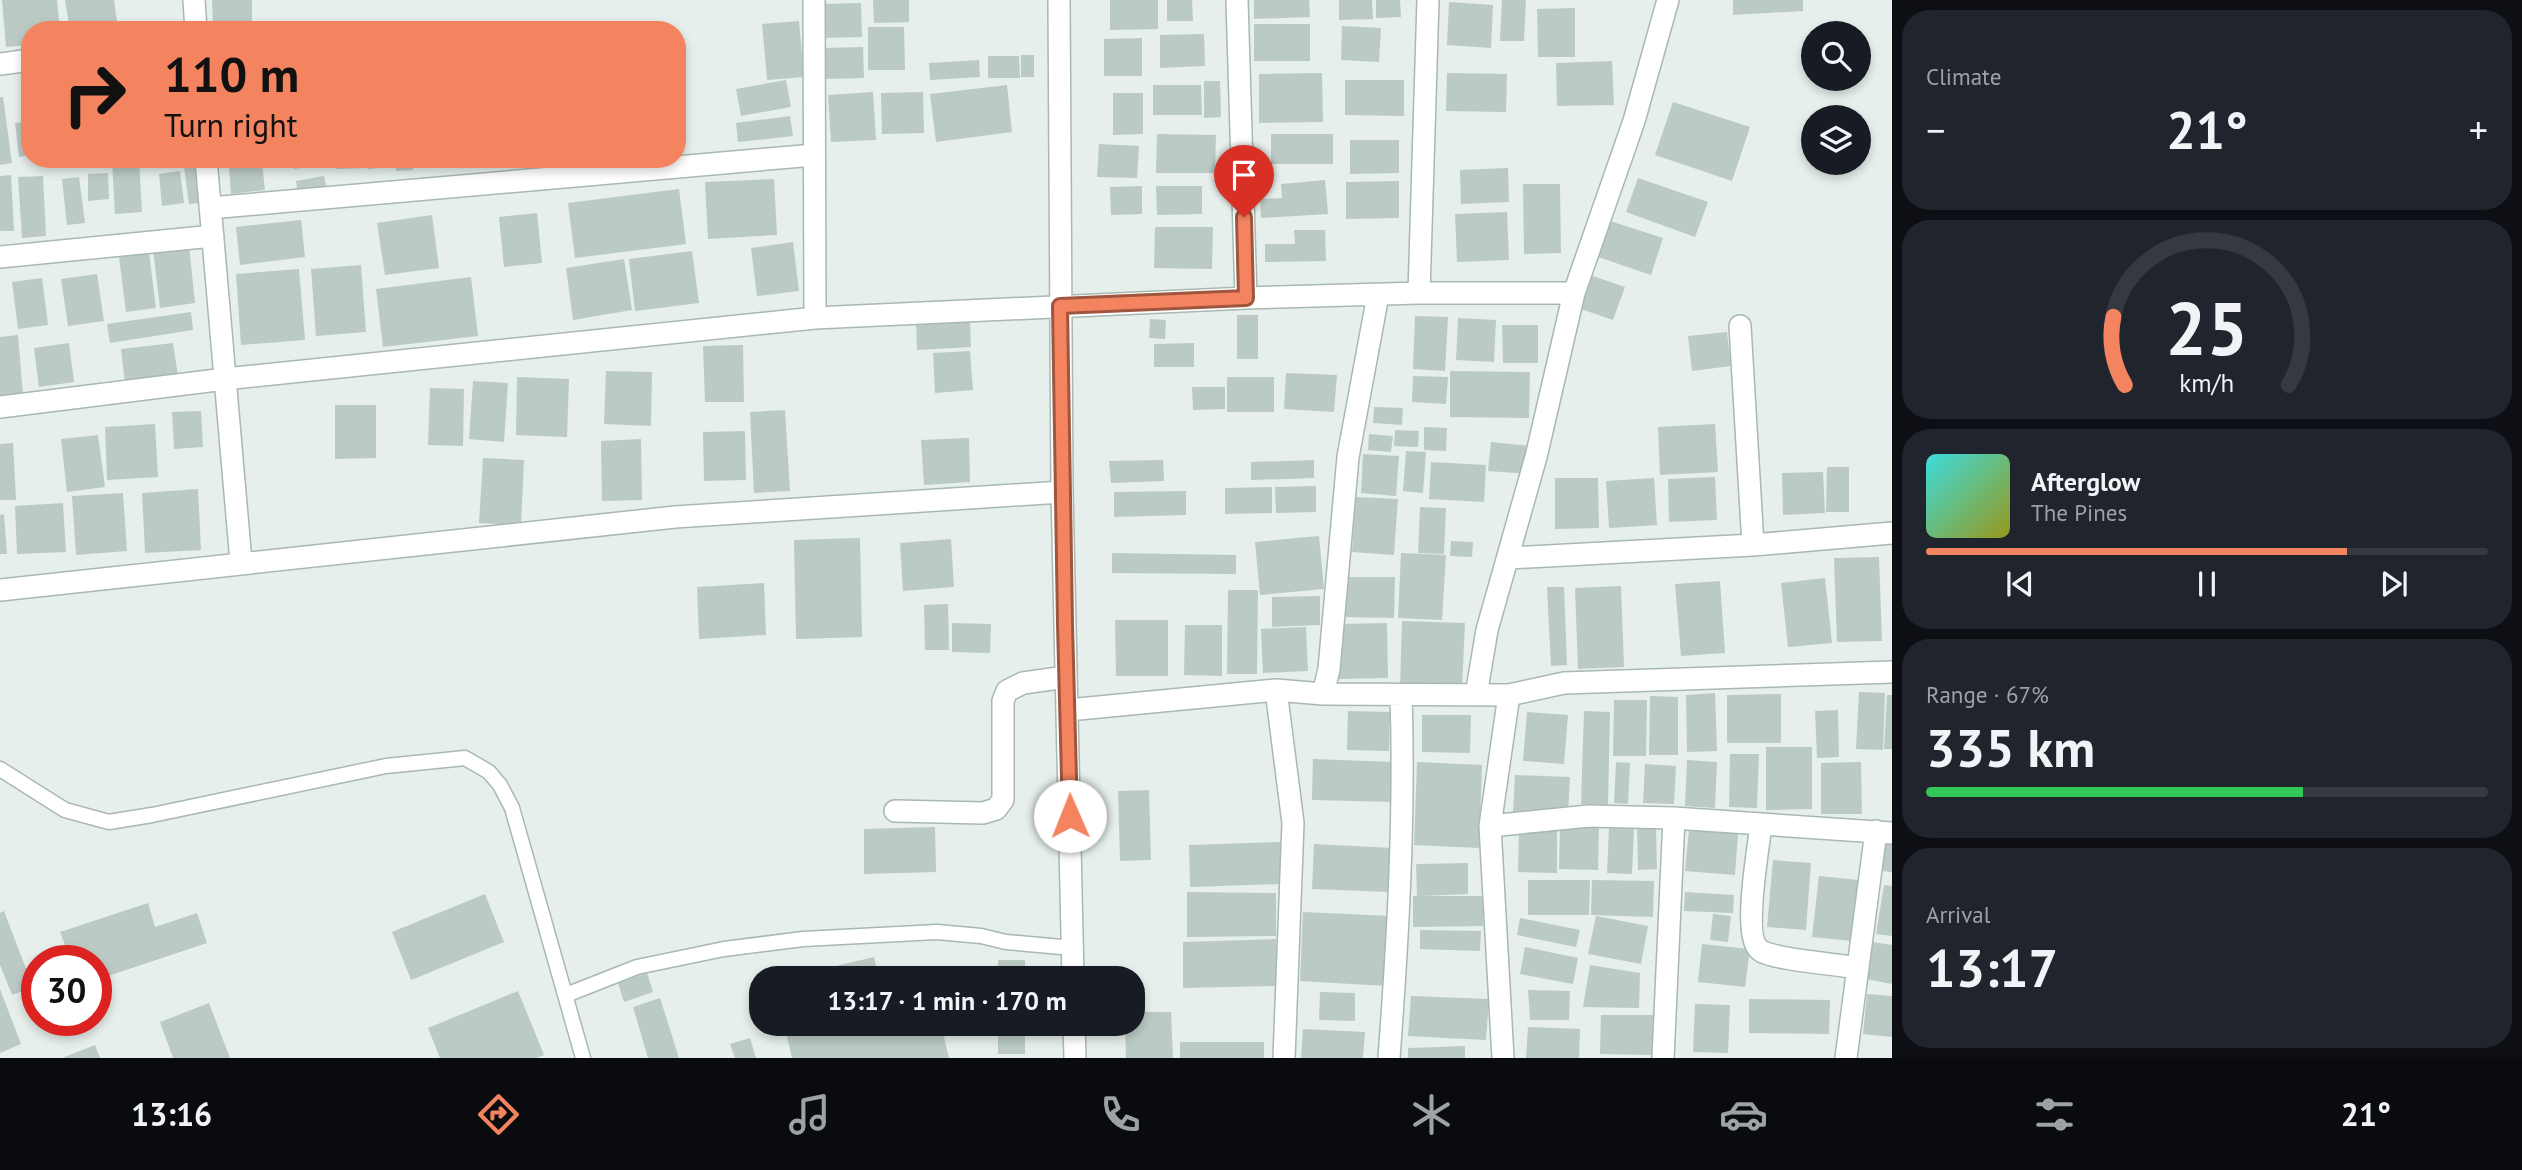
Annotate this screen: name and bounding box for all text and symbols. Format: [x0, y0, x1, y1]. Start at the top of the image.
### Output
map controls [1801, 21, 1871, 175]
button: search [1801, 21, 1871, 91]
text: 110 m [164, 42, 299, 106]
icon: right [49, 49, 140, 140]
text: Climate [1926, 62, 2001, 91]
text: 21° [2166, 96, 2248, 163]
text: Turn right [164, 104, 298, 146]
button: layers [1801, 105, 1871, 175]
text: − [1926, 105, 1945, 154]
text: + [2469, 105, 2488, 154]
pin [1214, 145, 1274, 217]
icon: arrive [1225, 156, 1263, 194]
text: 25 [2166, 282, 2248, 376]
text: km/h [2180, 367, 2234, 399]
text: Afterglow [2031, 465, 2140, 498]
text: The Pines [2031, 498, 2127, 527]
icon: previous [2001, 565, 2039, 603]
icon: pause [2188, 565, 2226, 603]
icon: next [2375, 565, 2413, 603]
text: Range · 67% [1926, 680, 2049, 709]
text: 335 km [1926, 714, 2095, 781]
position arrow [1033, 779, 1107, 853]
text: Arrival [1926, 900, 1990, 929]
text: 13:17 [1926, 934, 2058, 1001]
speed limit sign: 30 [21, 945, 112, 1036]
text: 13:17 · 1 min · 170 m [827, 984, 1067, 1017]
icon: directions [474, 1090, 523, 1139]
icon: music [785, 1090, 834, 1139]
icon: phone [1096, 1090, 1145, 1139]
icon: climate [1407, 1090, 1456, 1139]
icon: car [1719, 1090, 1768, 1139]
icon: filters [2030, 1090, 2079, 1139]
text: 13:16 [131, 1093, 212, 1135]
text: 21° [2341, 1093, 2391, 1135]

